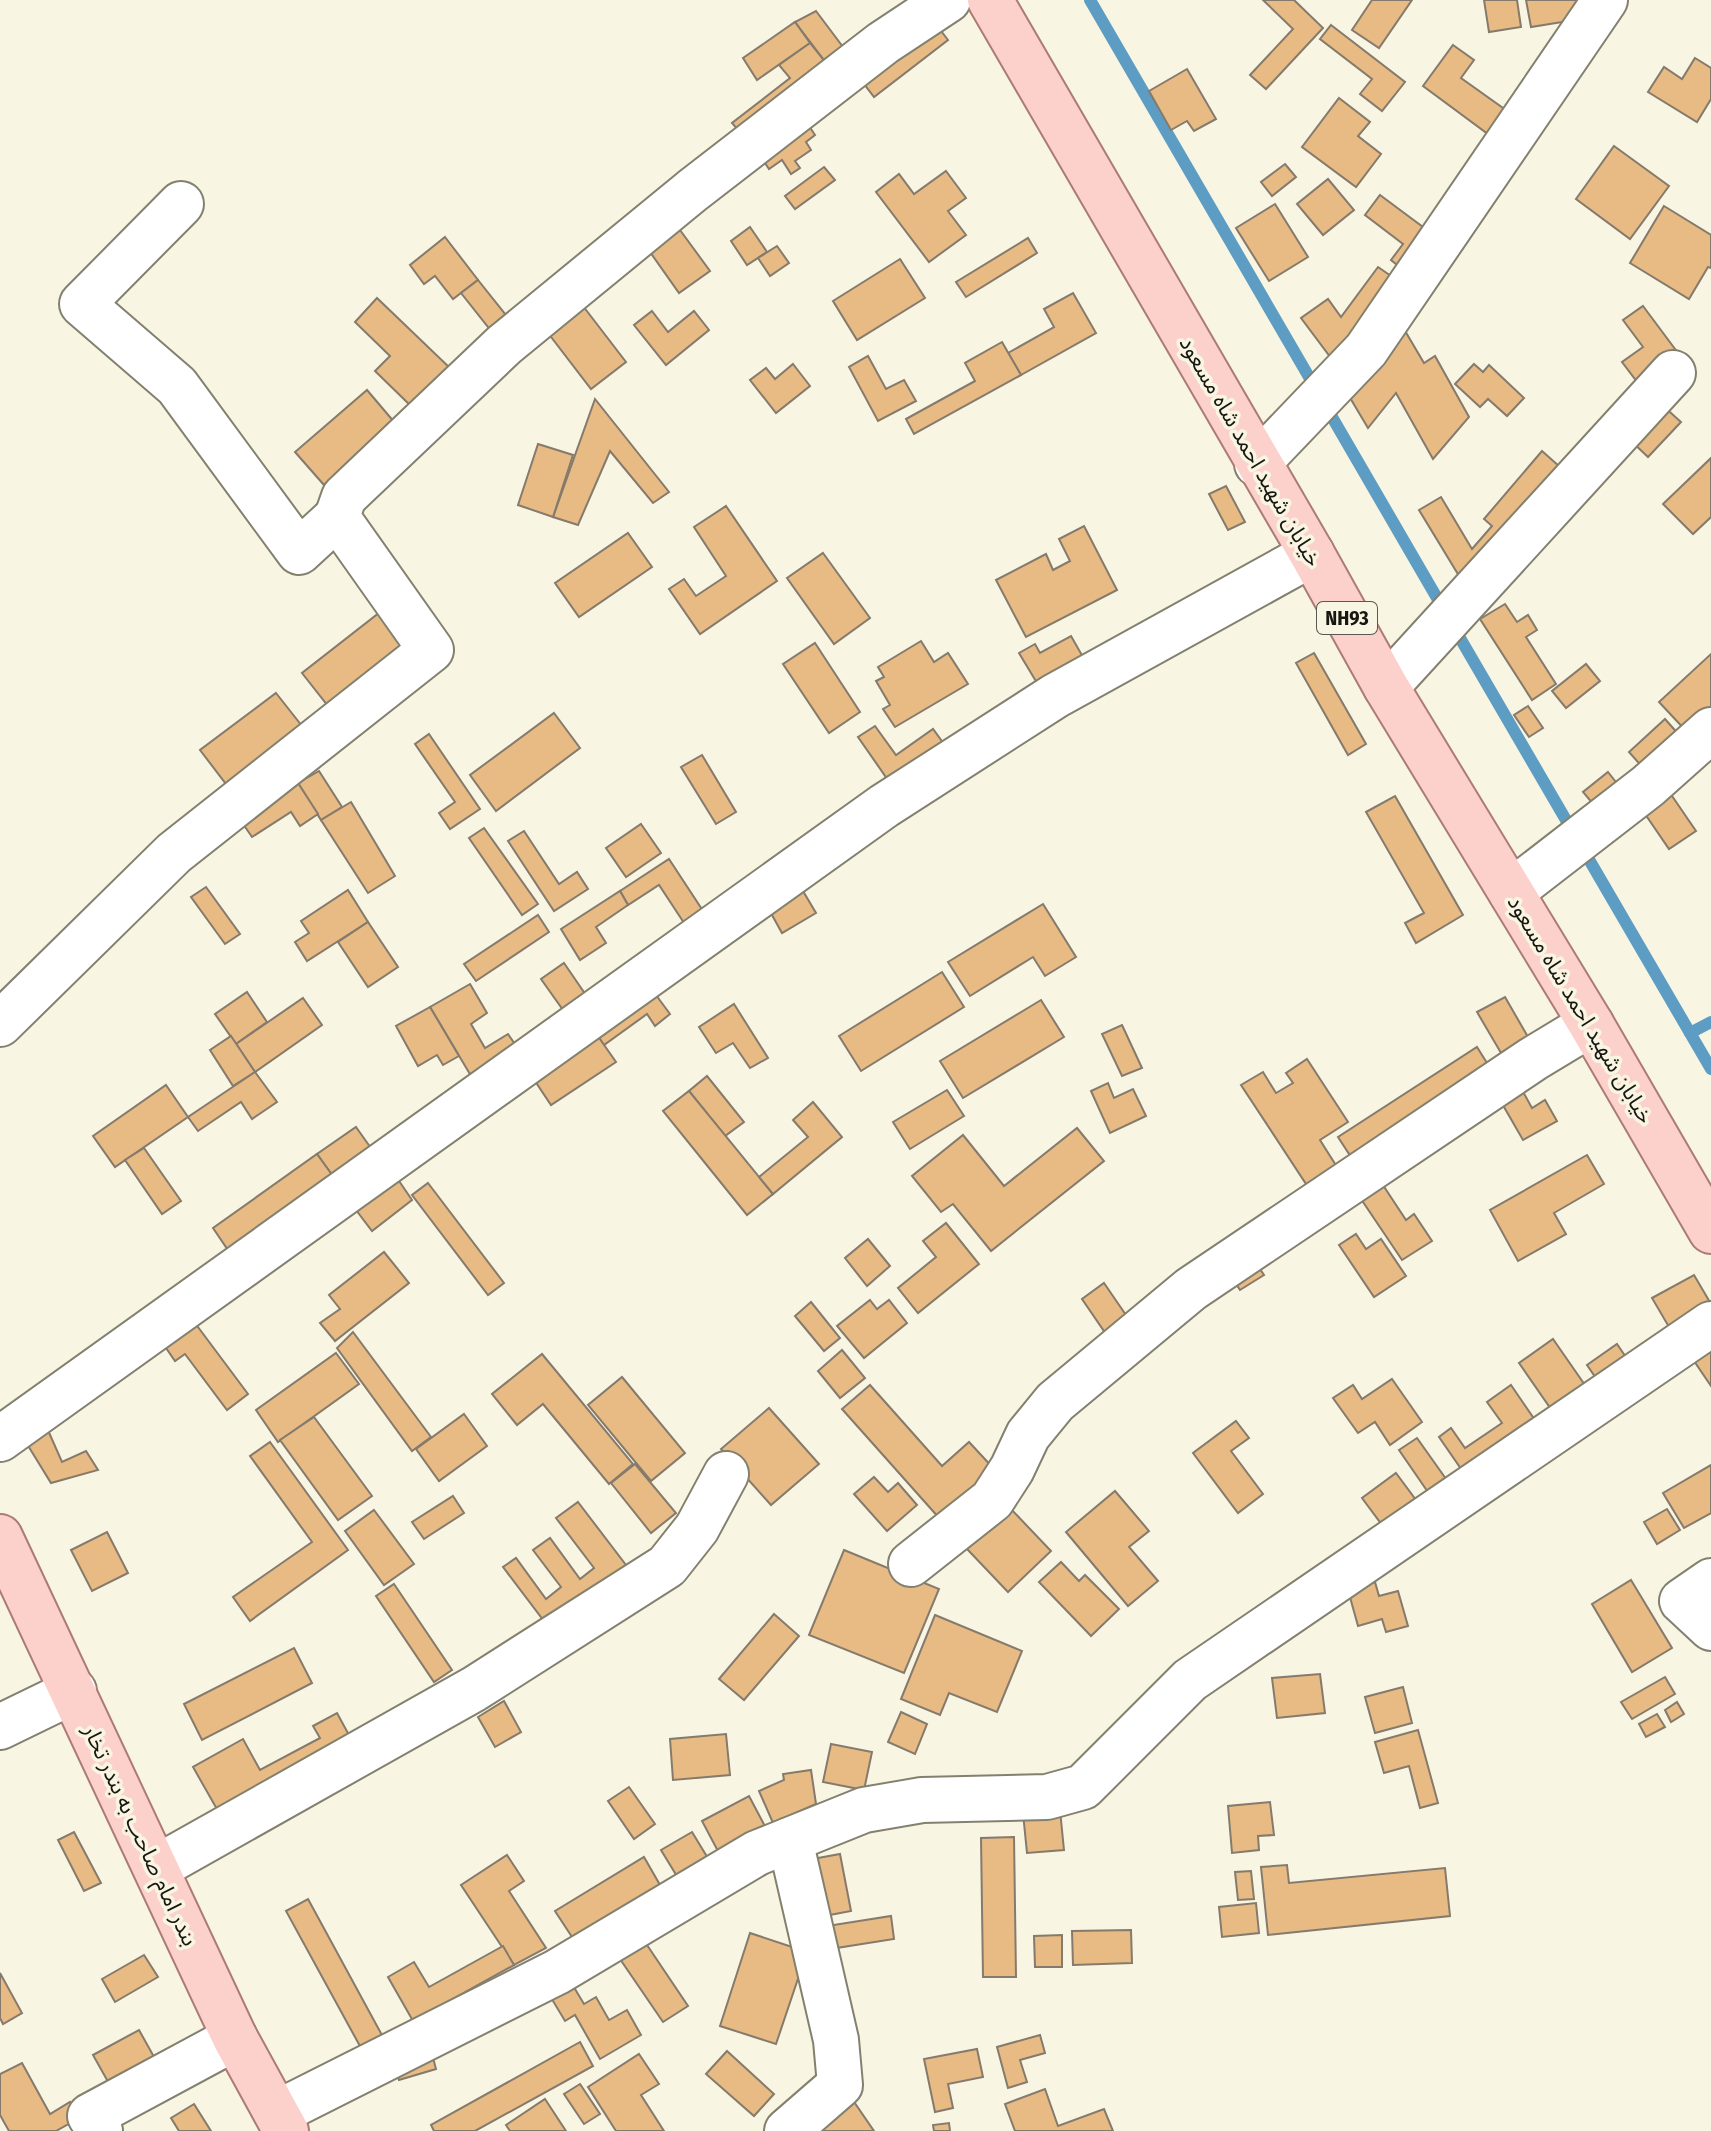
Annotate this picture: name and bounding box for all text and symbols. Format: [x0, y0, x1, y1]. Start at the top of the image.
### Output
street label: خیابان شهید احمد شاه مسعود [1173, 331, 1328, 571]
road number: NH93 [1317, 602, 1377, 634]
street label: خیابان شهید احمد شاه مسعود [1502, 890, 1660, 1128]
street label: بندر امام صاحب به بندر تخار [74, 1719, 204, 1951]

